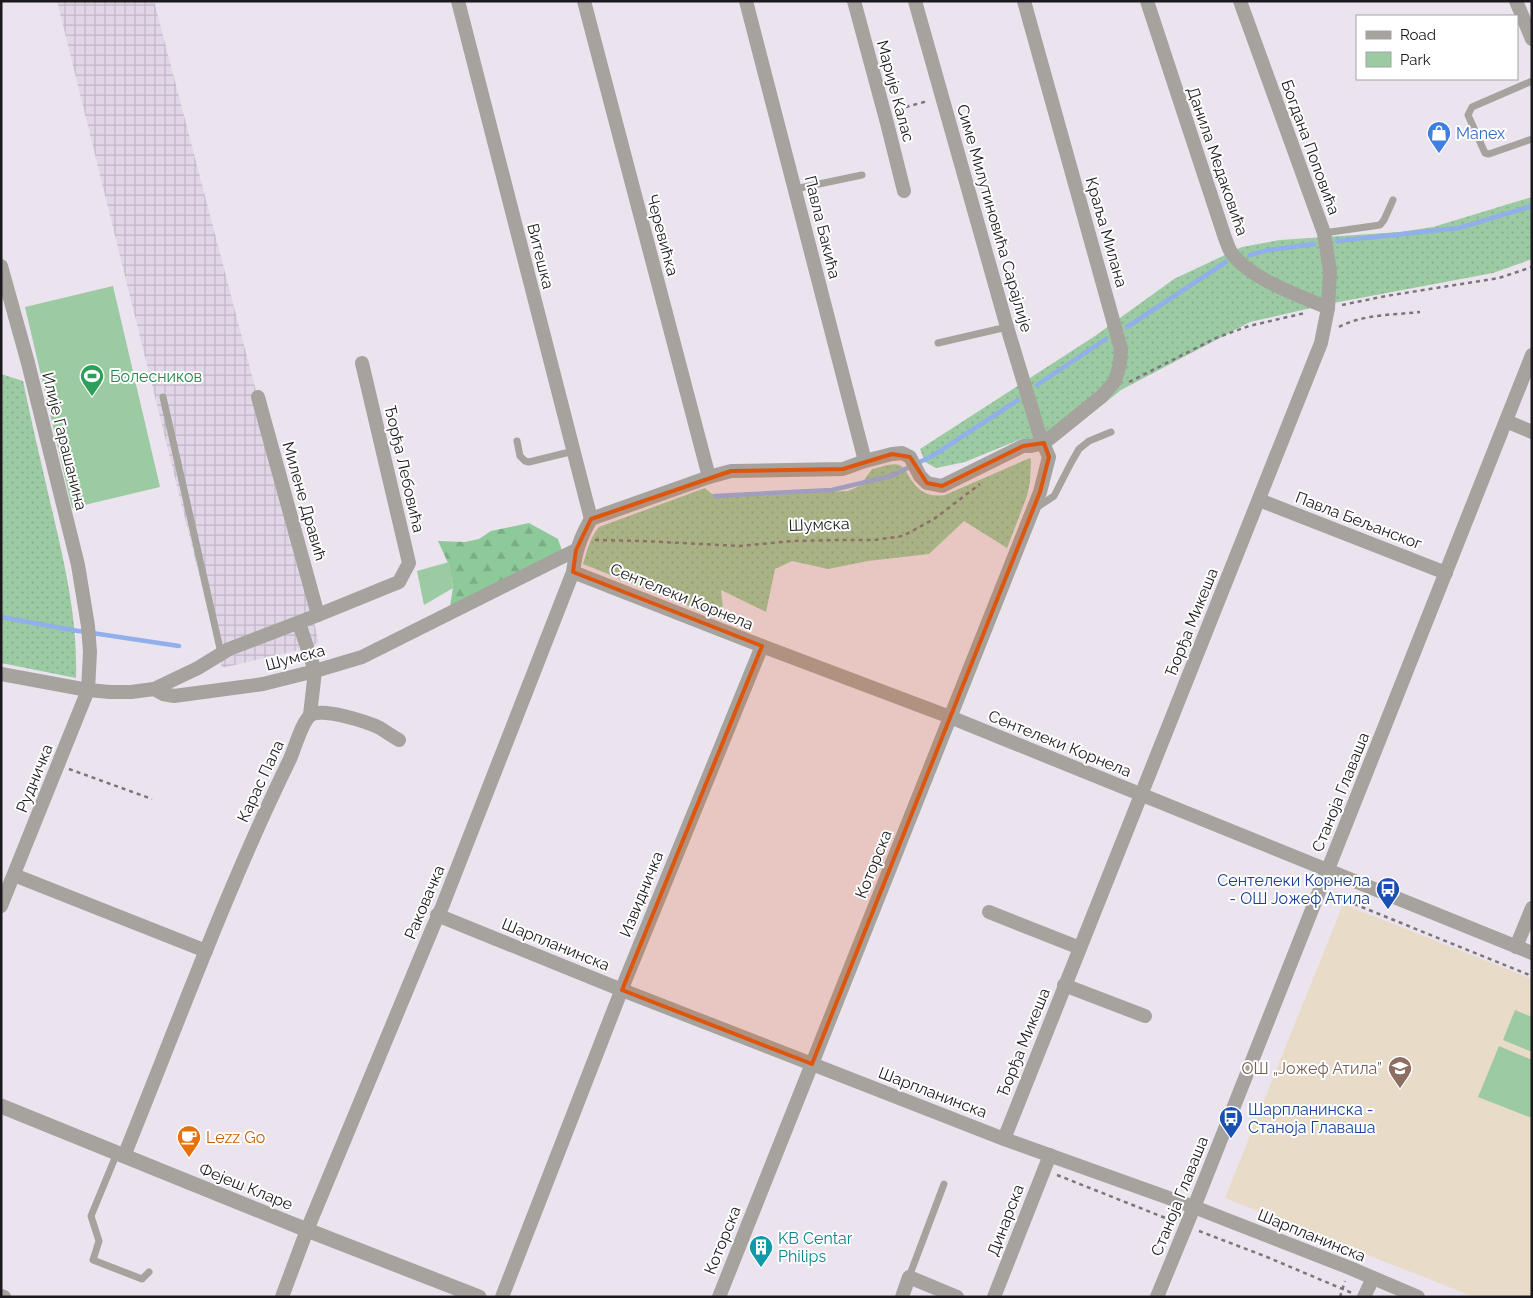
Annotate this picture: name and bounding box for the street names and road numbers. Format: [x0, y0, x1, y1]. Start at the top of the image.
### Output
street label: Марије Калас [873, 38, 918, 144]
street label: Богдана Поповића [1277, 77, 1344, 217]
street label: Данила Медаковића [1183, 84, 1252, 238]
street label: Симе Милутиновића Сарајлије [953, 102, 1036, 334]
street label: Павла Бакића [801, 174, 845, 281]
street label: Краља Милана [1082, 175, 1131, 289]
street label: Черевићка [643, 192, 682, 278]
street label: Витешка [523, 221, 558, 291]
street label: Илије Гарашанина [38, 370, 91, 512]
street label: Ђорђа Лебовића [381, 404, 428, 534]
street label: Милене Дравић [278, 439, 331, 563]
street label: Павла Бељанског [1293, 488, 1425, 554]
street label: Шумска [788, 514, 850, 535]
street label: Сентелеки Корнела [607, 559, 756, 634]
street label: Ђорђа Микеша [1161, 565, 1222, 679]
street label: Шумска [263, 640, 327, 675]
street label: Сентелеки Корнела [985, 706, 1134, 781]
street label: Станоја Главаша [1308, 730, 1373, 855]
street label: Карас Пала [233, 737, 288, 825]
street label: Рудничка [12, 741, 57, 815]
street label: Которска [851, 827, 896, 901]
street label: Извидничка [616, 848, 667, 940]
street label: Раковачка [400, 862, 449, 942]
street label: Шарпланинска [499, 914, 613, 975]
street label: Ђорђа Микеша [993, 985, 1054, 1099]
street label: Шарпланинска [876, 1063, 990, 1122]
street label: Станоја Главаша [1147, 1134, 1212, 1259]
street label: Фејеш Кларе [196, 1159, 295, 1214]
street label: Динарска [983, 1182, 1028, 1259]
street label: Которска [700, 1203, 745, 1277]
street label: Шарпланинска [1255, 1205, 1369, 1266]

